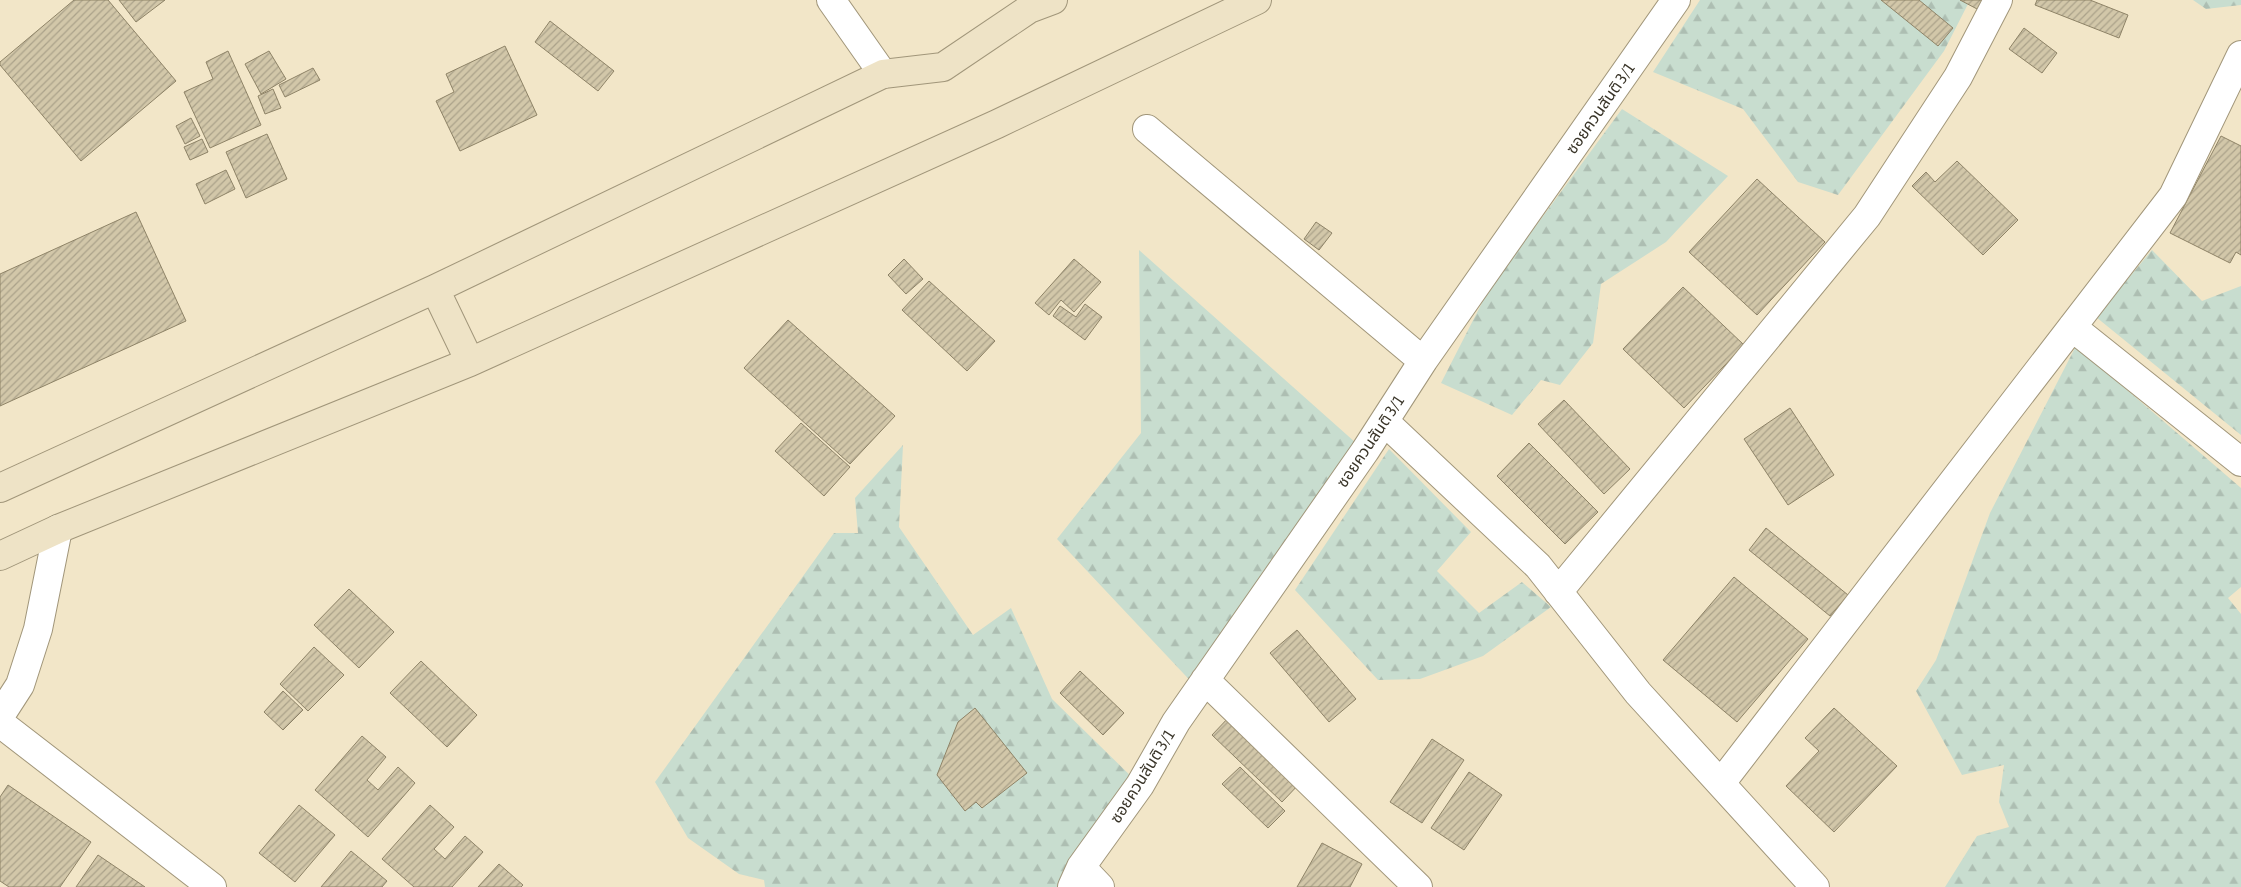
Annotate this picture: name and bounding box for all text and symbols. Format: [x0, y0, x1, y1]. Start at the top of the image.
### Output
street label: ซอยควนสันติ 3/1 [1562, 59, 1638, 157]
street label: ซอยควนสันติ 3/1 [1333, 392, 1407, 490]
street label: ซอยควนสันติ 3/1 [1106, 726, 1178, 826]

